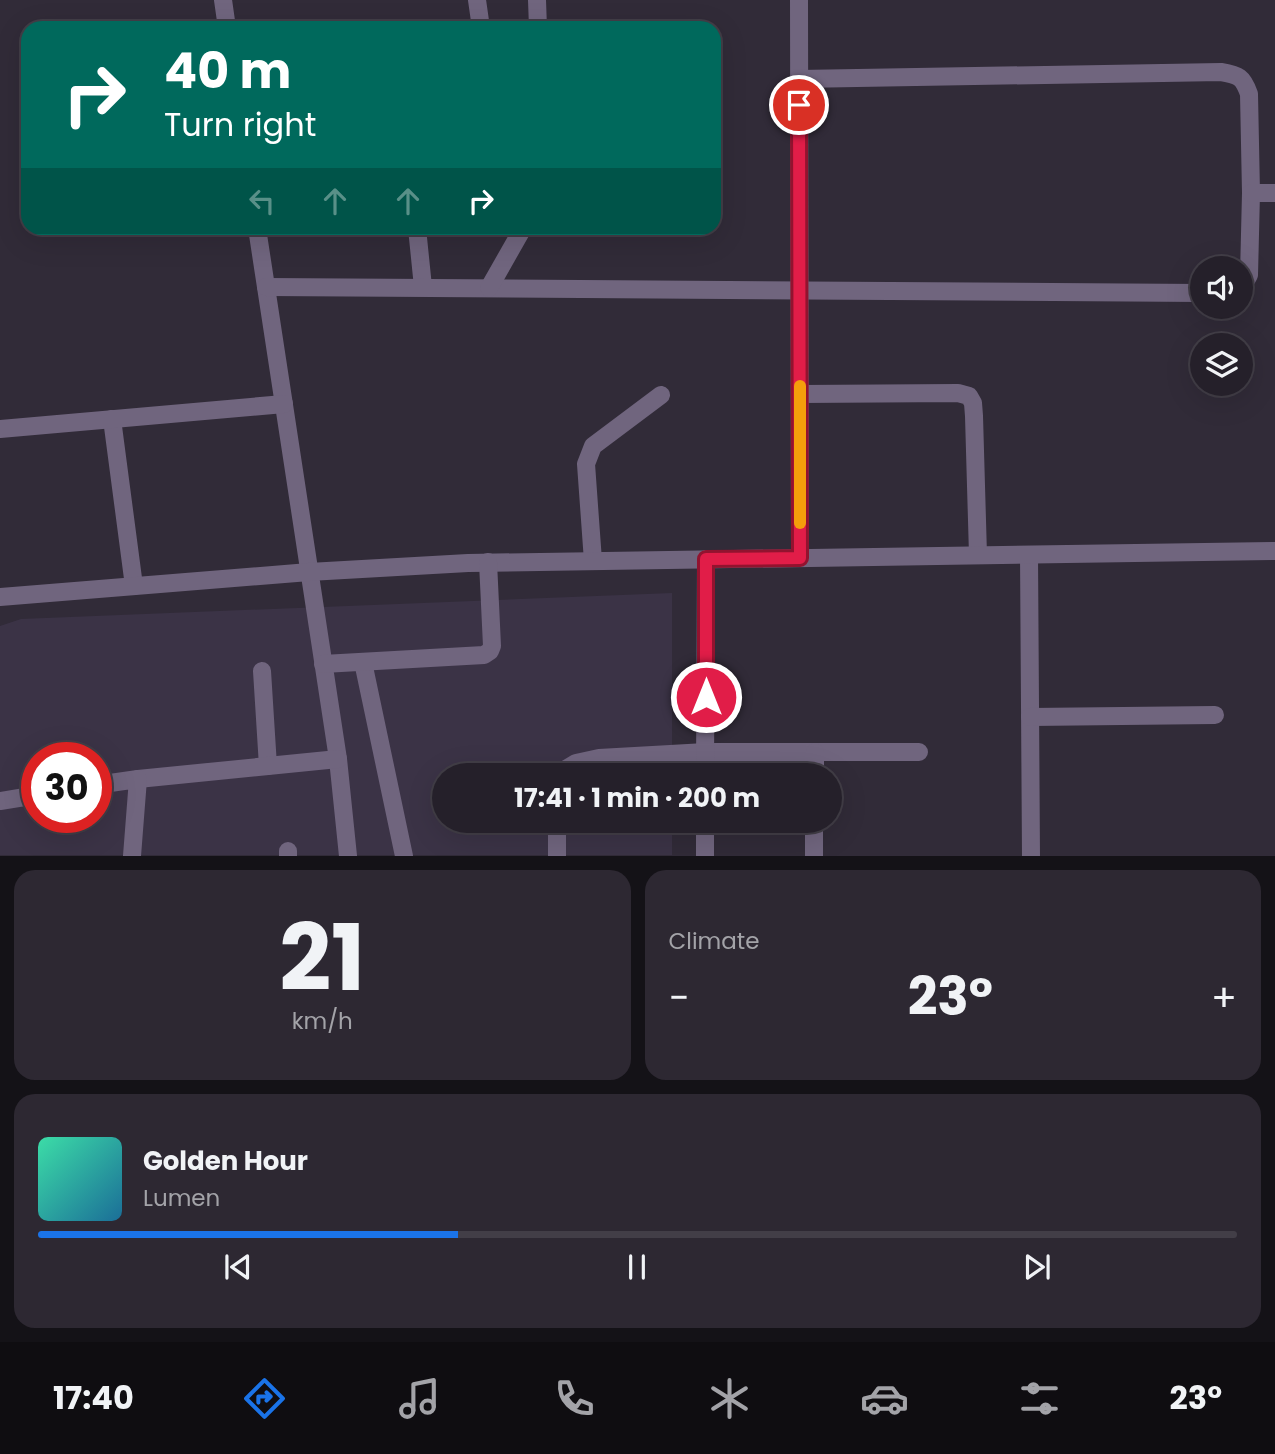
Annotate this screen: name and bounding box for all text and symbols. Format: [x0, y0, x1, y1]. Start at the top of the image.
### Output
text: 40 m [164, 37, 291, 105]
icon: right [49, 49, 140, 140]
pin [769, 75, 829, 135]
icon: arrive [780, 86, 818, 124]
text: Turn right [164, 102, 316, 147]
icon: left [243, 182, 281, 220]
icon: ahead [316, 182, 354, 220]
icon: ahead [389, 182, 427, 220]
icon: right [462, 182, 500, 220]
map controls [1190, 256, 1253, 396]
button: sound [1190, 256, 1253, 319]
button: layers [1190, 333, 1253, 396]
position arrow [669, 660, 743, 734]
speed limit sign: 30 [21, 742, 112, 833]
text: 17:41 · 1 min · 200 m [514, 780, 760, 816]
text: 21 [279, 894, 365, 1022]
text: Climate [669, 925, 759, 957]
text: 23° [908, 960, 993, 1033]
text: − [669, 971, 689, 1024]
text: + [1211, 971, 1237, 1024]
text: km/h [292, 1005, 353, 1037]
text: Golden Hour [143, 1143, 308, 1179]
text: Lumen [143, 1182, 220, 1214]
icon: previous [219, 1248, 257, 1286]
icon: pause [618, 1248, 656, 1286]
icon: next [1018, 1248, 1056, 1286]
icon: directions [240, 1374, 289, 1423]
icon: music [395, 1374, 444, 1423]
icon: phone [550, 1374, 599, 1423]
icon: climate [705, 1374, 754, 1423]
icon: car [860, 1374, 909, 1423]
icon: filters [1015, 1374, 1064, 1423]
text: 17:40 [53, 1375, 134, 1420]
text: 23° [1170, 1375, 1222, 1420]

